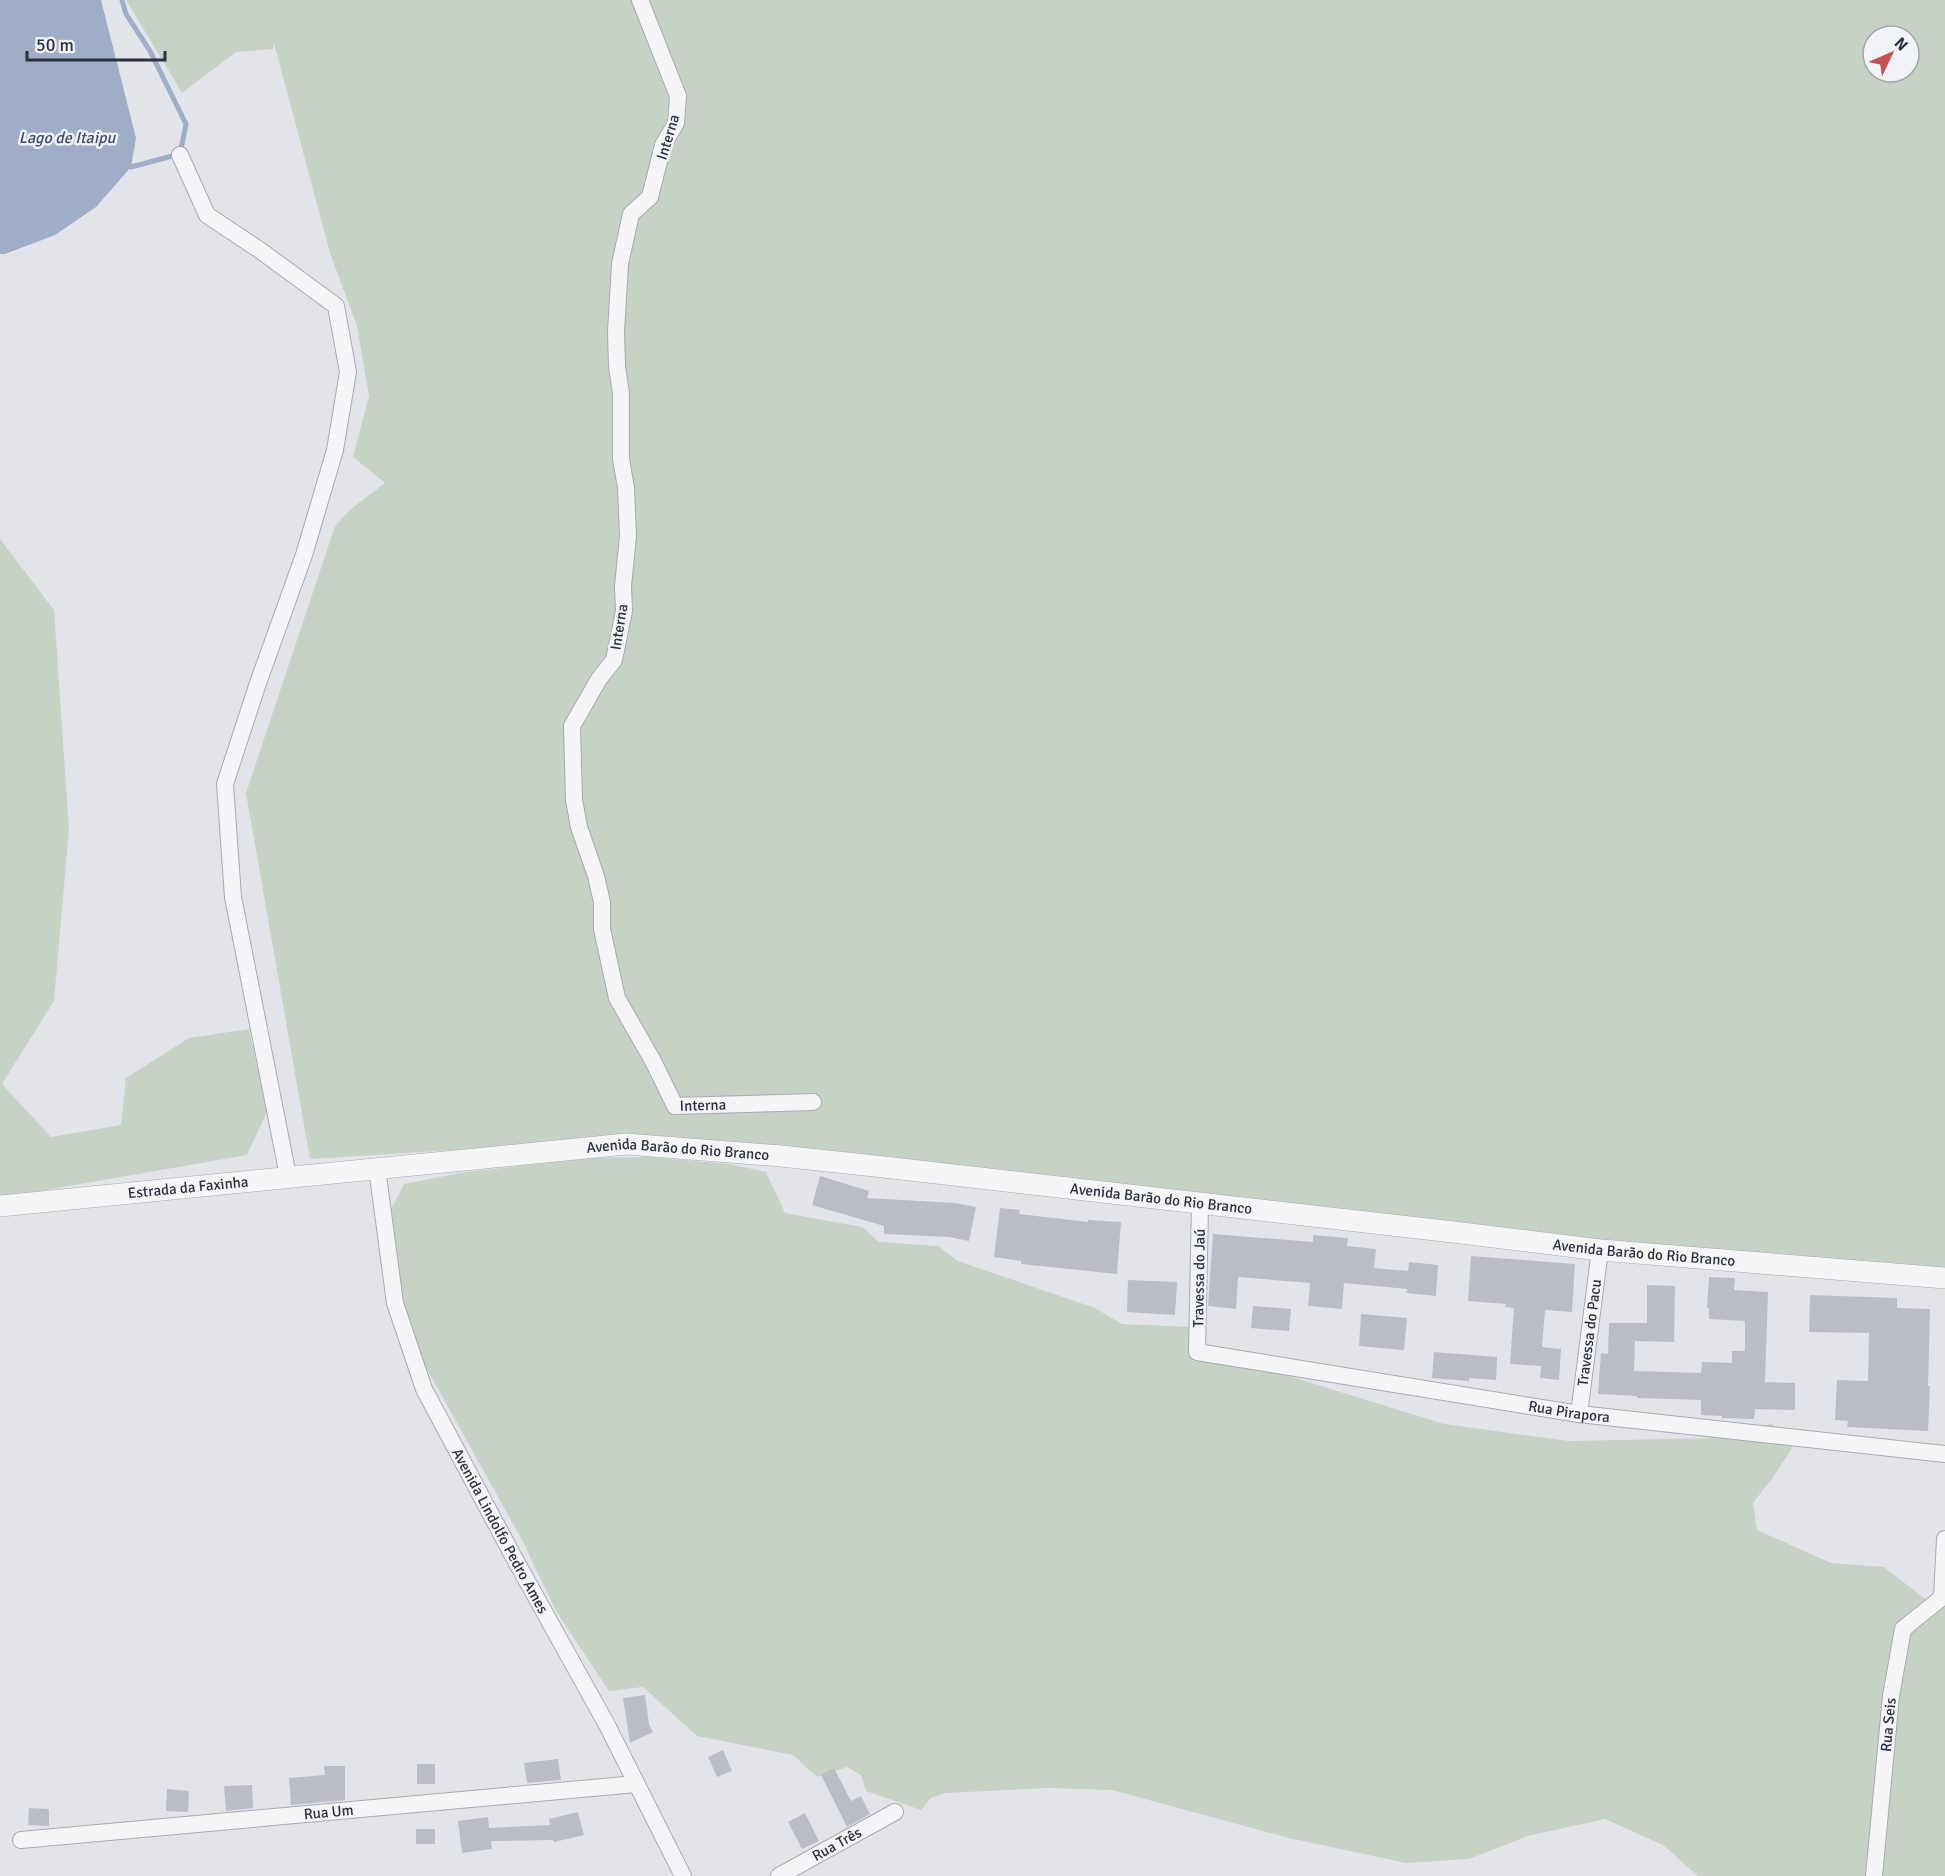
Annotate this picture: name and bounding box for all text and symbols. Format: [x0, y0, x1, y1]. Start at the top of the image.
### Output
scale bar [27, 24, 165, 62]
north arrow [1861, 24, 1921, 84]
text: N [1890, 33, 1912, 55]
text: 50 m [36, 34, 74, 56]
street label: Interna [653, 112, 683, 162]
water label: Lago de Itaipu [19, 128, 117, 148]
street label: Interna [606, 603, 632, 651]
street label: Interna [679, 1096, 726, 1115]
street label: Avenida Barão do Rio Branco [586, 1135, 770, 1164]
street label: Estrada da Faxinha [127, 1172, 249, 1202]
street label: Avenida Barão do Rio Branco [1069, 1179, 1253, 1218]
street label: Travessa do Jaú [1189, 1228, 1209, 1328]
street label: Avenida Barão do Rio Branco [1552, 1235, 1736, 1270]
street label: Travessa do Pacu [1574, 1278, 1605, 1387]
street label: Rua Pirapora [1527, 1397, 1611, 1426]
street label: Avenida Lindolfo Pedro Ames [448, 1445, 552, 1617]
street label: Rua Seis [1877, 1696, 1900, 1753]
street label: Rua Um [303, 1801, 354, 1823]
street label: Rua Três [809, 1823, 865, 1865]

